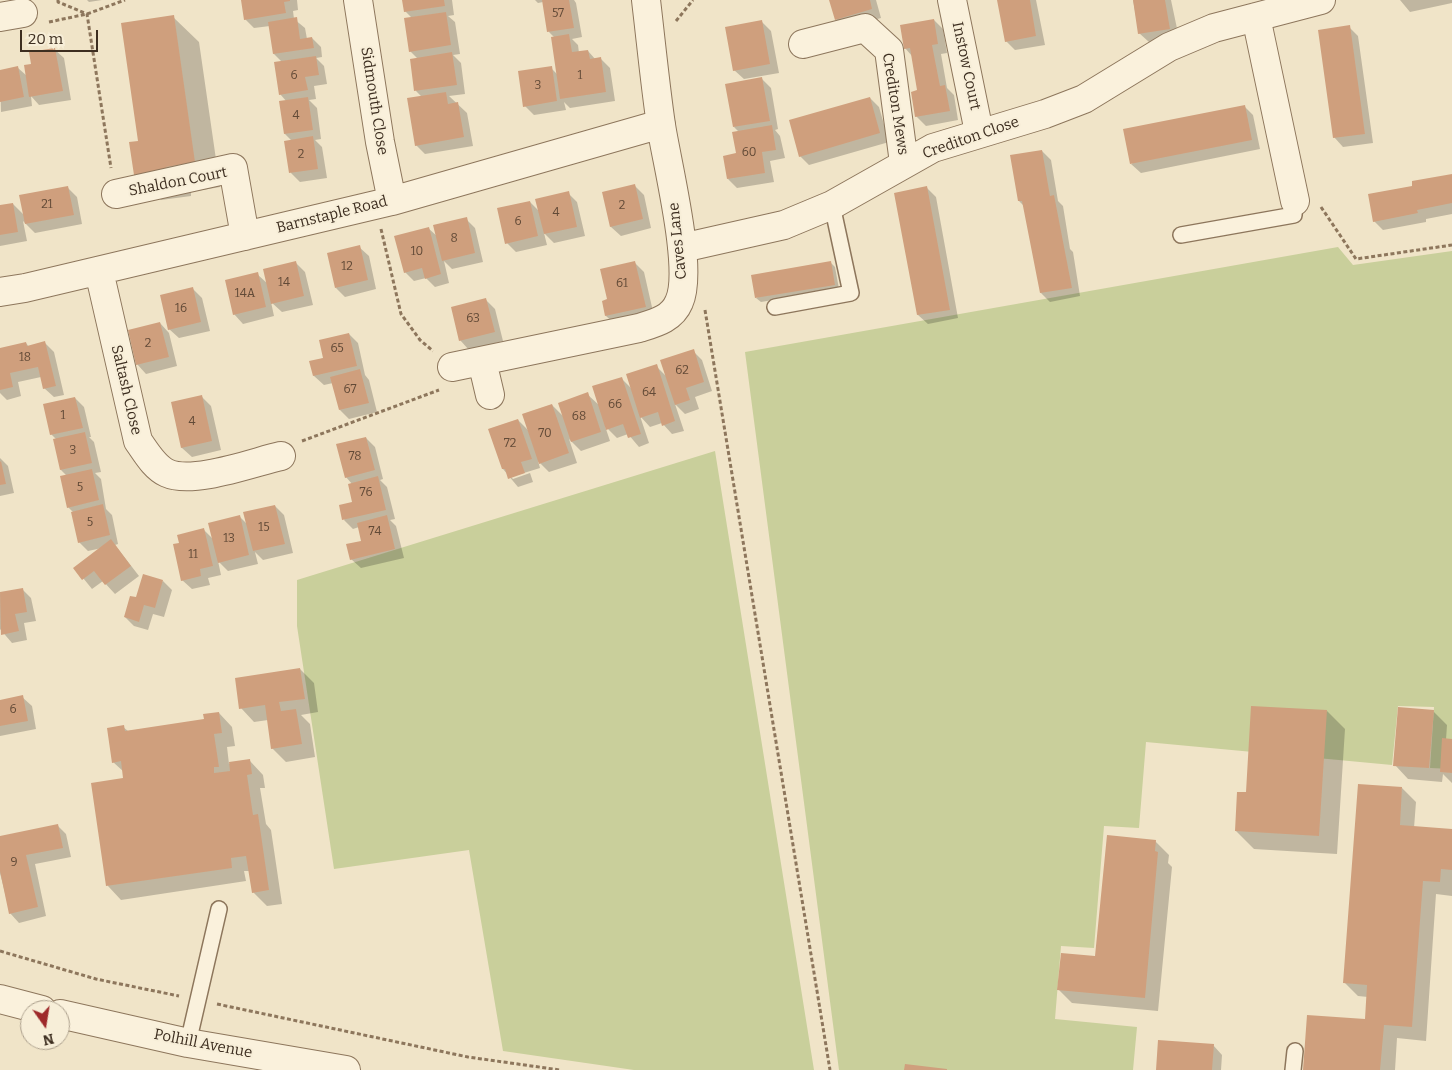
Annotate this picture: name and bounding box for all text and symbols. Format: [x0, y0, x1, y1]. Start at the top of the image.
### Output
house number: 57 [552, 7, 564, 21]
scale bar [22, 20, 100, 52]
street label: Instow Court [948, 20, 984, 112]
text: 20 m [28, 30, 63, 48]
street label: Sidmouth Close [357, 46, 391, 156]
street label: Crediton Mews [878, 52, 912, 156]
house number: 6 [290, 69, 298, 83]
house number: 1 [578, 69, 582, 83]
house number: 3 [535, 79, 541, 93]
house number: 4 [292, 109, 300, 123]
street label: Crediton Close [920, 113, 1022, 163]
house number: 60 [742, 146, 756, 160]
house number: 2 [298, 148, 304, 162]
street label: Shaldon Court [127, 164, 229, 200]
street label: Barnstaple Road [275, 192, 389, 238]
house number: 21 [41, 198, 53, 212]
house number: 2 [619, 199, 625, 213]
street label: Caves Lane [665, 202, 691, 280]
house number: 4 [552, 206, 560, 220]
house number: 6 [514, 215, 522, 229]
house number: 8 [450, 232, 458, 246]
house number: 10 [411, 245, 423, 259]
house number: 12 [341, 260, 353, 274]
house number: 14 [278, 276, 290, 290]
house number: 61 [616, 277, 628, 291]
house number: 14A [235, 287, 255, 301]
house number: 16 [175, 302, 187, 316]
house number: 63 [466, 312, 480, 326]
house number: 2 [145, 337, 151, 351]
house number: 65 [330, 342, 344, 356]
street label: Saltash Close [107, 343, 145, 437]
house number: 18 [19, 351, 31, 365]
house number: 62 [675, 364, 689, 378]
house number: 67 [344, 383, 356, 397]
house number: 64 [642, 386, 656, 400]
house number: 66 [608, 398, 622, 412]
house number: 1 [61, 409, 65, 423]
house number: 68 [572, 410, 586, 424]
house number: 4 [188, 415, 196, 429]
house number: 70 [538, 427, 552, 441]
house number: 72 [504, 437, 516, 451]
house number: 3 [70, 444, 76, 458]
house number: 78 [348, 450, 362, 464]
house number: 5 [77, 481, 83, 495]
house number: 76 [360, 486, 372, 500]
house number: 5 [87, 516, 93, 530]
house number: 15 [258, 521, 270, 535]
house number: 74 [369, 525, 381, 539]
house number: 13 [223, 532, 235, 546]
house number: 11 [188, 548, 198, 562]
house number: 6 [9, 703, 17, 717]
house number: 9 [10, 856, 18, 870]
north arrow [20, 1000, 70, 1050]
street label: Polhill Avenue [152, 1026, 254, 1062]
text: N [41, 1030, 55, 1049]

